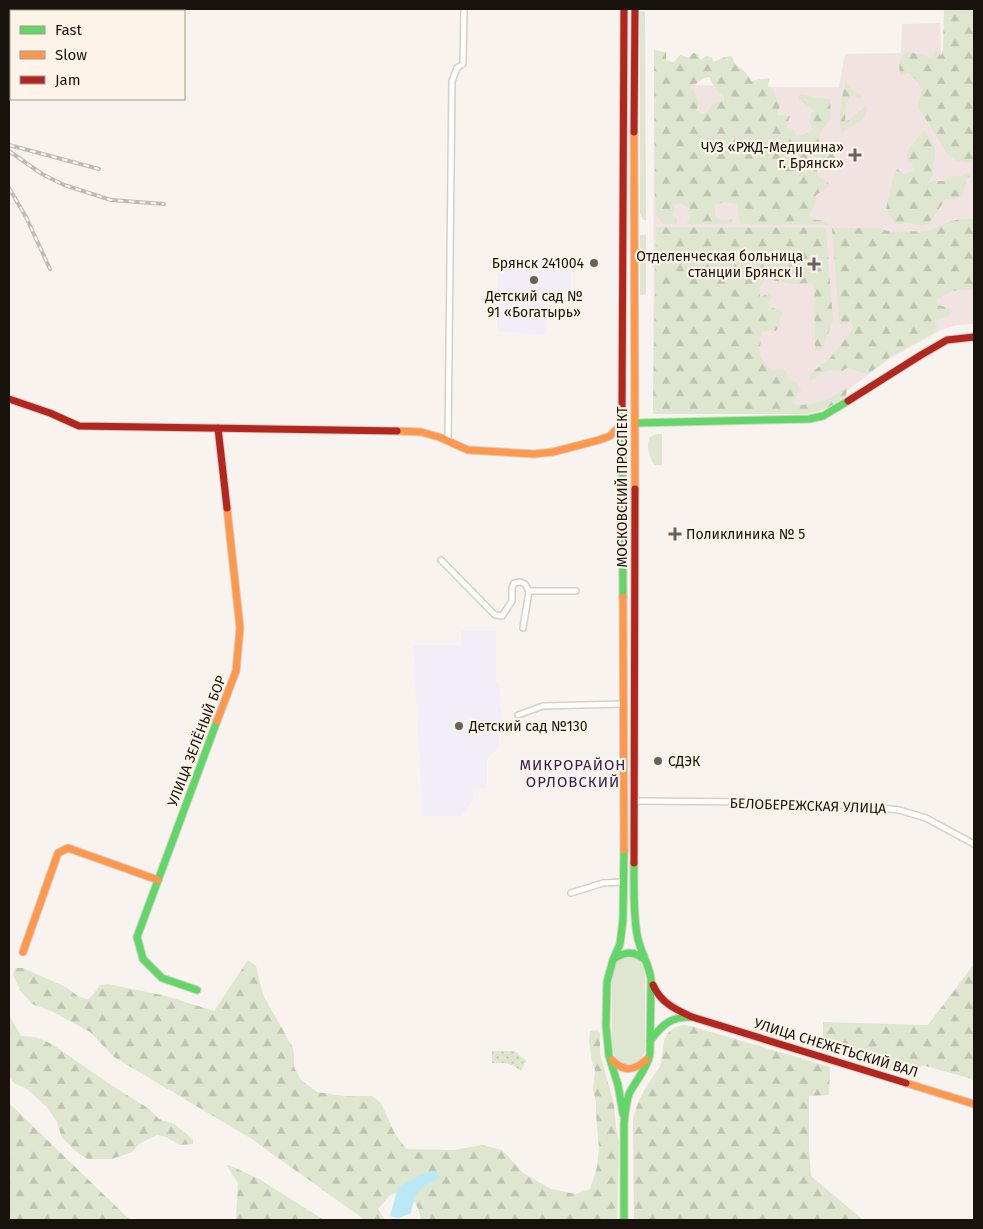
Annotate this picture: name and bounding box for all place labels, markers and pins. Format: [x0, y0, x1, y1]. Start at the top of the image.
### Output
place label: ЧУЗ «РЖД-Медицина» г. Брянск» [701, 139, 844, 172]
marker: ЧУЗ «РЖД-Медицина» г. Брянск» [848, 148, 862, 162]
place label: Отделенческая больница станции Брянск II [636, 248, 803, 281]
place label: Брянск 241004 [492, 255, 585, 272]
marker: Брянск 241004 [588, 257, 600, 269]
marker: Отделенческая больница станции Брянск II [807, 257, 821, 271]
marker: Детский сад № 91 «Богатырь» [528, 274, 540, 286]
place label: Детский сад № 91 «Богатырь» [484, 288, 583, 321]
place label: Поликлиника № 5 [686, 526, 805, 543]
marker: Поликлиника № 5 [668, 527, 682, 541]
place label: Детский сад №130 [468, 718, 588, 735]
marker: Детский сад №130 [453, 720, 465, 732]
place label: СДЭК [668, 753, 701, 770]
marker: СДЭК [652, 755, 664, 767]

